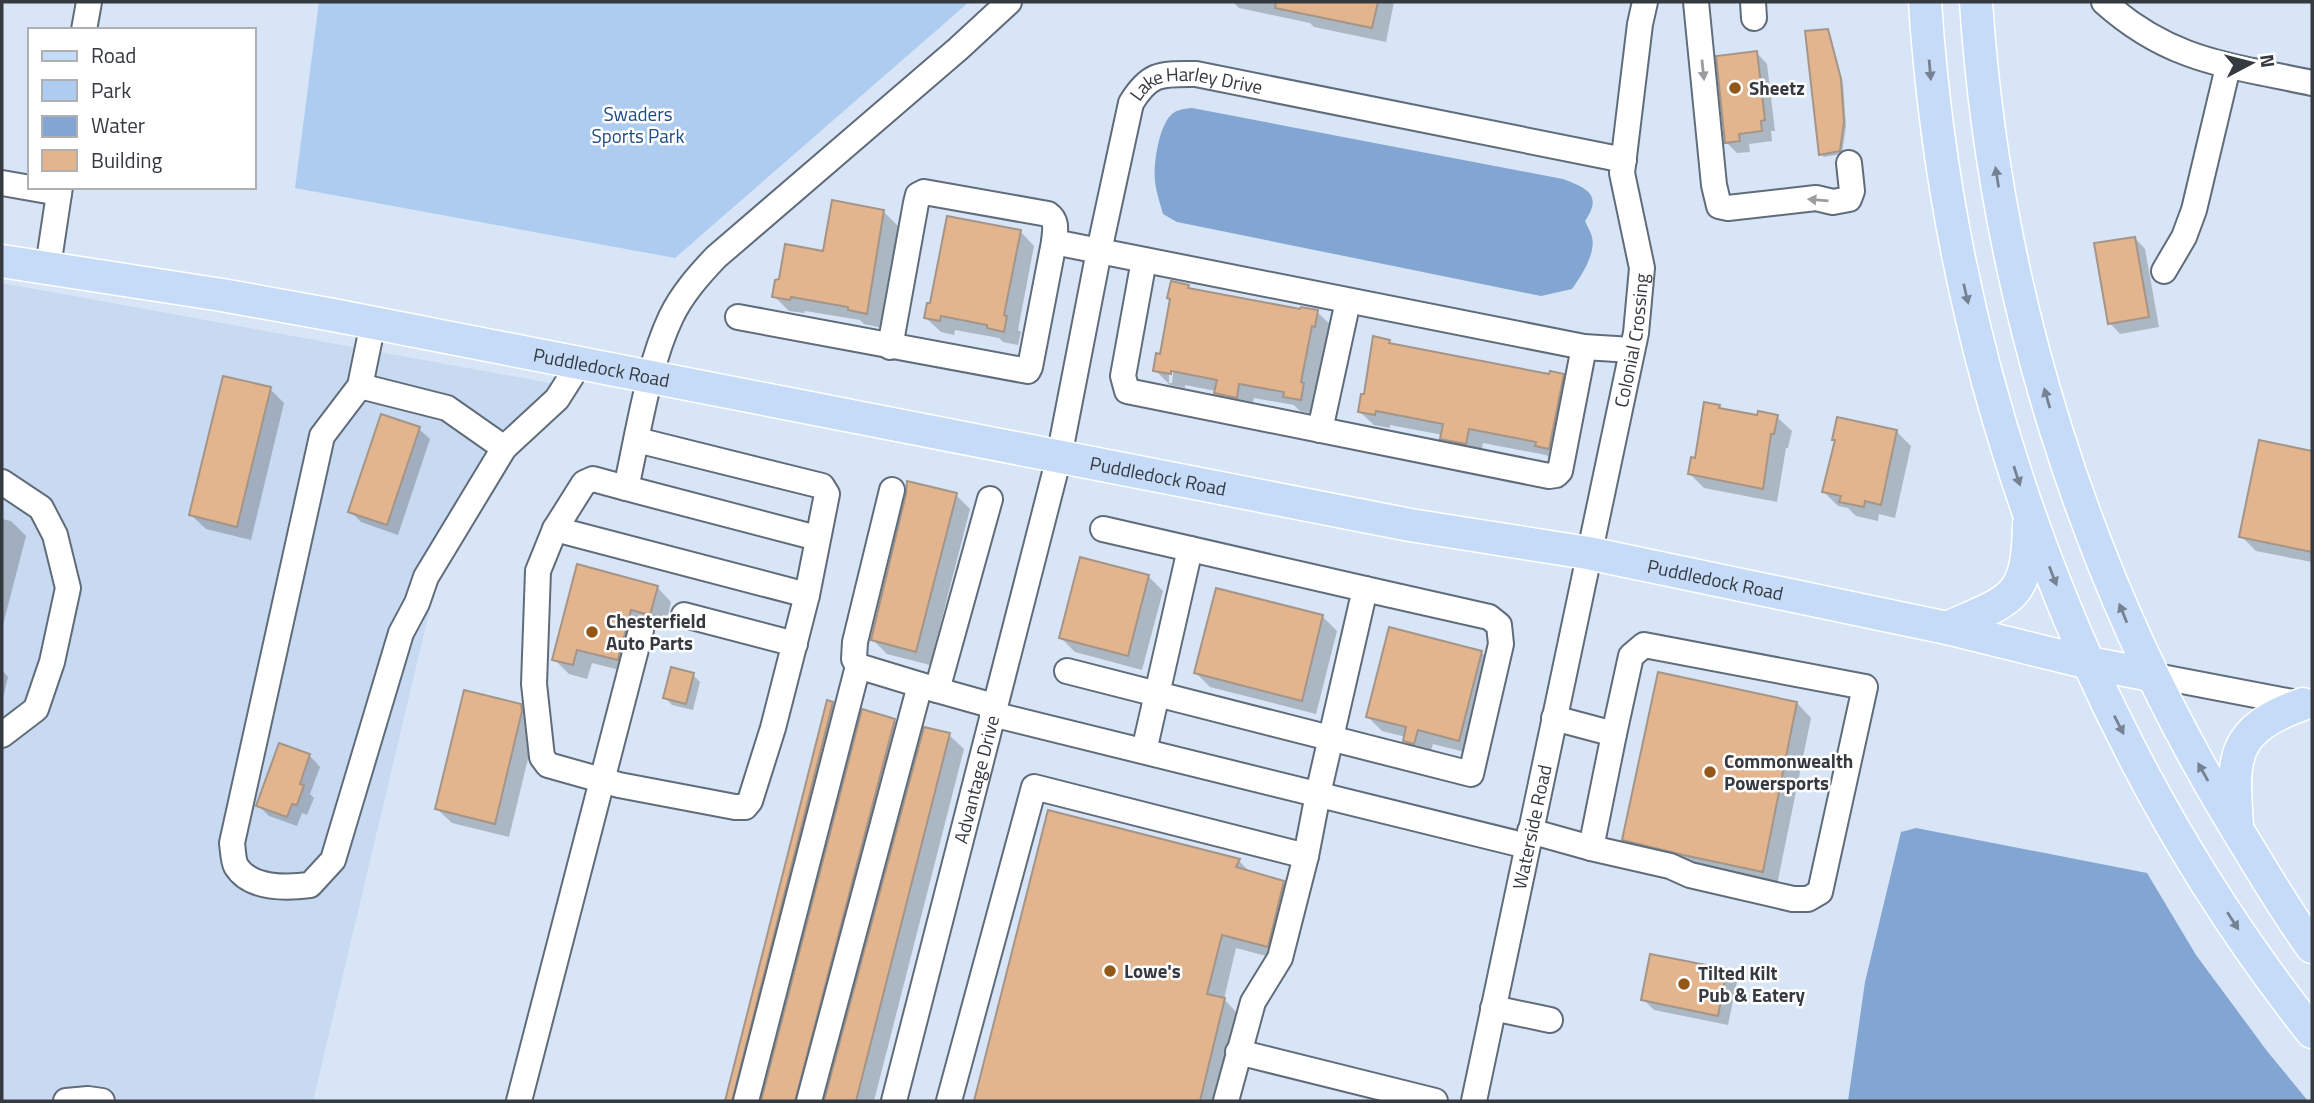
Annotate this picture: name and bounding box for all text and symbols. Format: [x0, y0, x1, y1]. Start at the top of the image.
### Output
legend [28, 28, 256, 189]
north arrow [2216, 28, 2286, 98]
text: Road [91, 39, 136, 71]
text: N [2253, 53, 2284, 69]
street label: Lake Harley Drive [1122, 59, 1265, 106]
one-way arrow [1697, 59, 1708, 81]
one-way arrow [1925, 59, 1936, 81]
place label: Sheetz [1749, 73, 1805, 102]
text: Park [91, 74, 131, 106]
marker: Sheetz [1727, 80, 1743, 96]
park label: Swaders Sports Park [592, 99, 684, 150]
text: Water [91, 109, 145, 141]
text: Building [91, 144, 163, 176]
one-way arrow [1991, 166, 2002, 188]
one-way arrow [1807, 194, 1829, 205]
street label: Colonial Crossing [1606, 272, 1655, 410]
one-way arrow [1960, 283, 1971, 305]
street label: Puddledock Road [531, 339, 672, 394]
one-way arrow [2042, 388, 2052, 409]
street label: Puddledock Road [1087, 448, 1229, 503]
one-way arrow [2012, 466, 2023, 487]
street label: Puddledock Road [1645, 551, 1786, 607]
one-way arrow [2048, 566, 2059, 587]
one-way arrow [2118, 602, 2129, 623]
place label: Chesterfield Auto Parts [606, 606, 706, 657]
marker: Chesterfield Auto Parts [584, 624, 600, 640]
street label: Advantage Drive [946, 712, 1006, 846]
one-way arrow [2113, 715, 2124, 735]
place label: Commonwealth Powersports [1724, 746, 1853, 797]
street label: Waterside Road [1504, 762, 1559, 892]
one-way arrow [2197, 763, 2209, 782]
marker: Commonwealth Powersports [1702, 764, 1718, 780]
one-way arrow [2226, 912, 2239, 931]
place label: Lowe's [1124, 956, 1181, 985]
place label: Tilted Kilt Pub & Eatery [1698, 958, 1806, 1009]
marker: Lowe's [1102, 963, 1118, 979]
marker: Tilted Kilt Pub & Eatery [1676, 976, 1692, 992]

